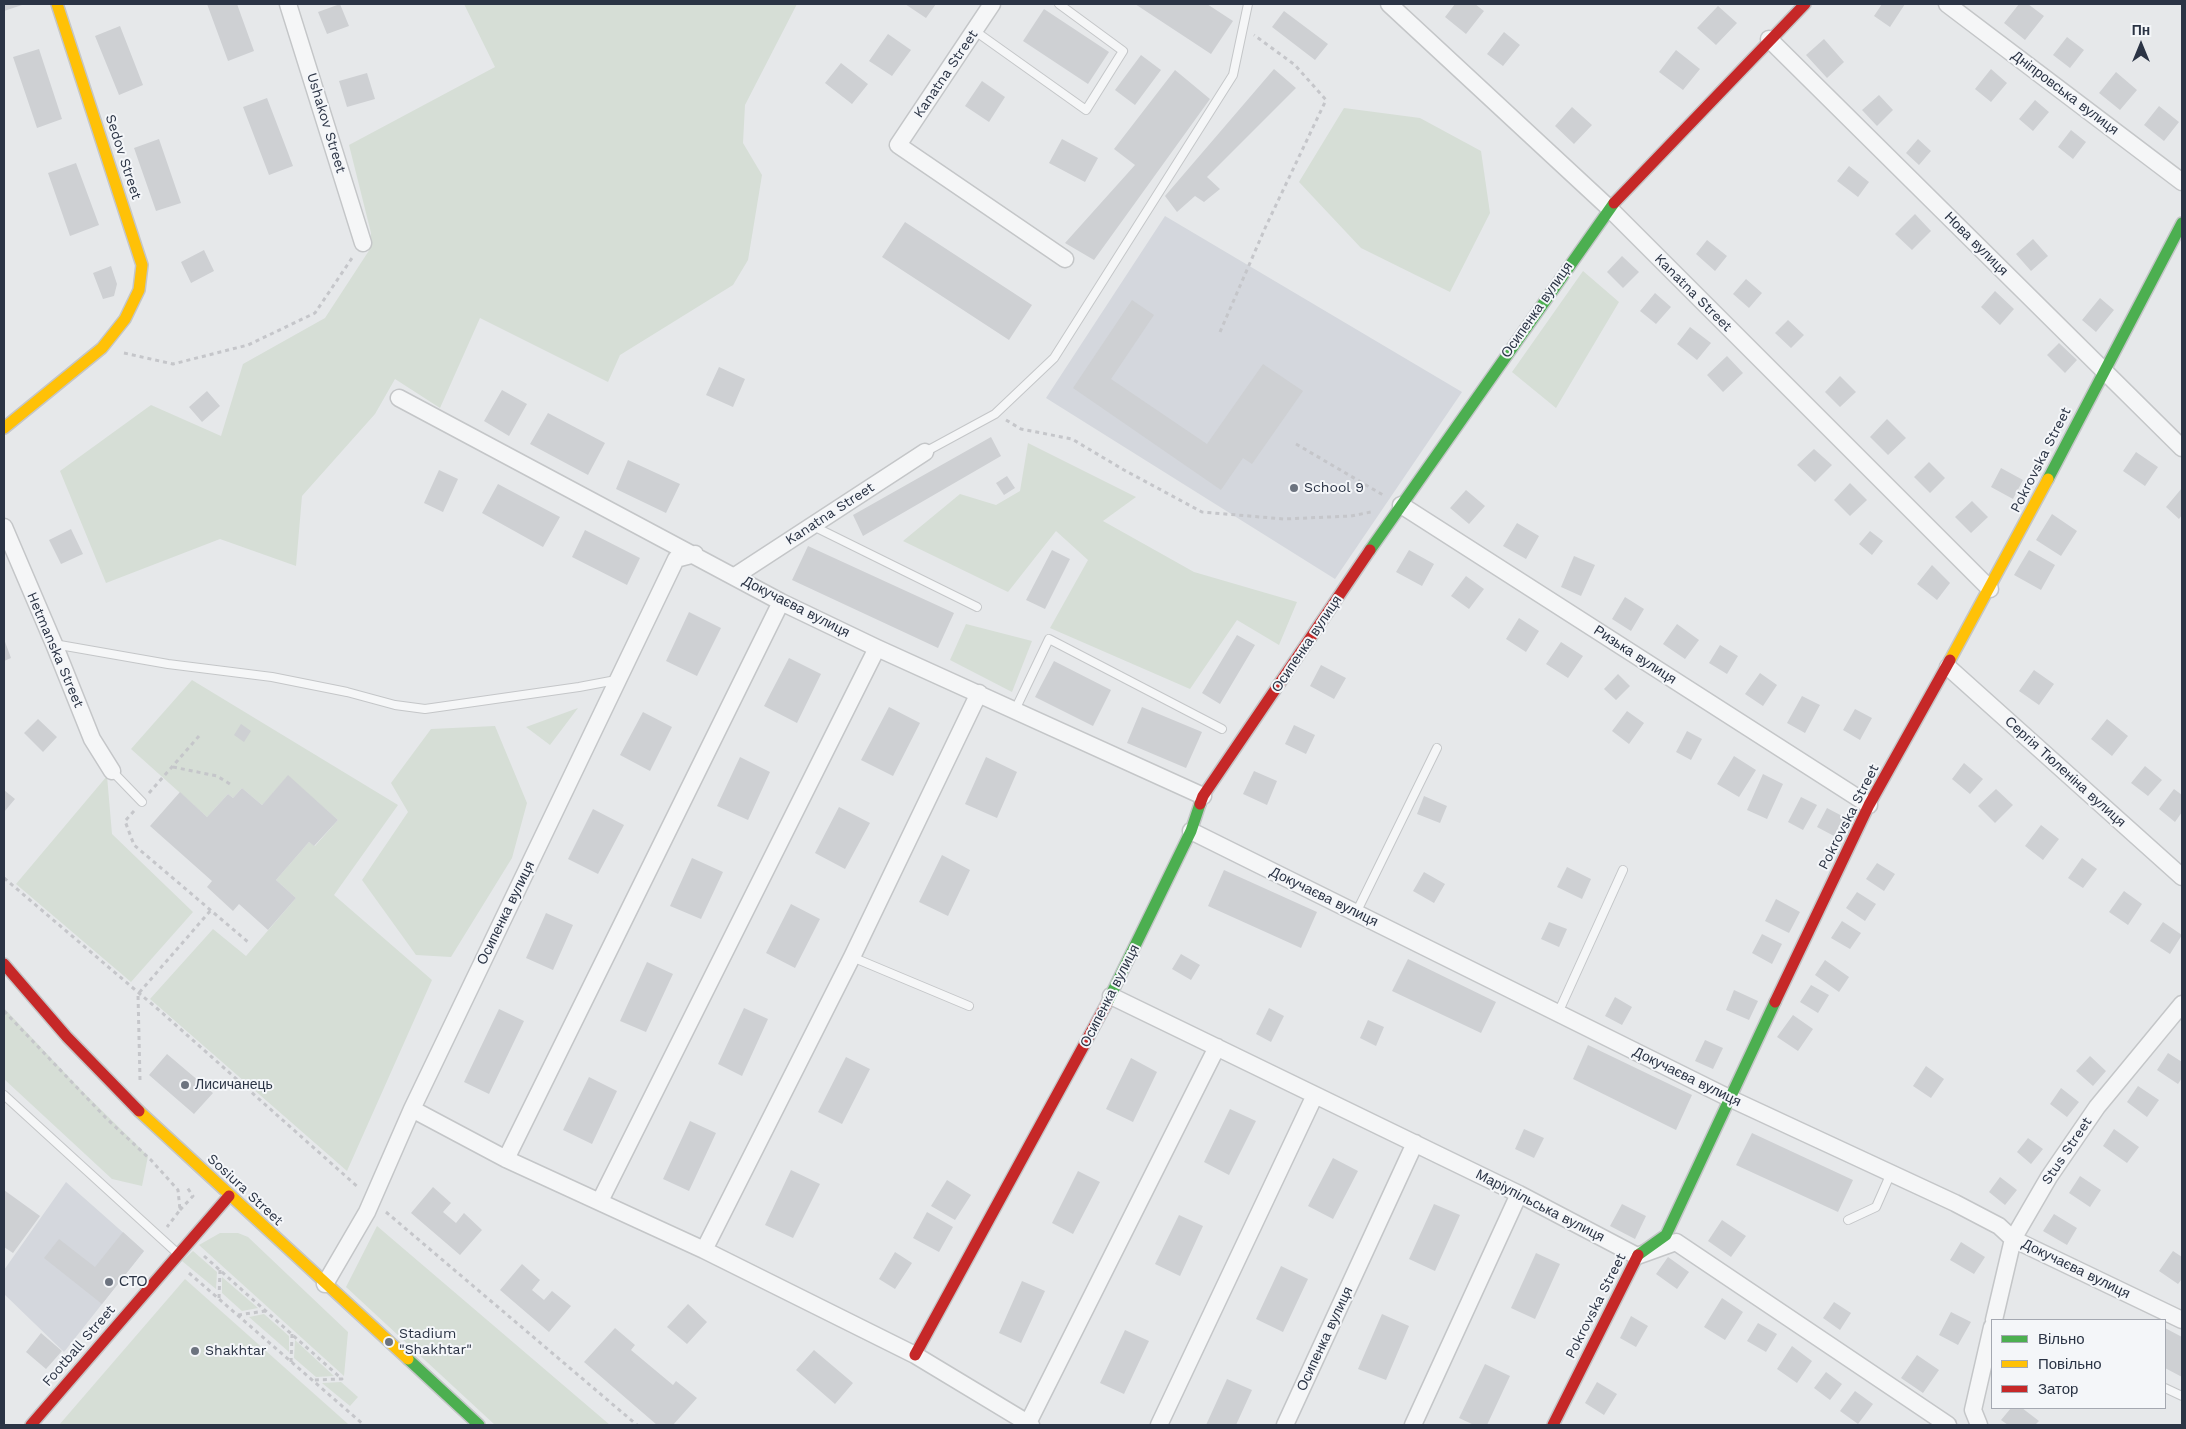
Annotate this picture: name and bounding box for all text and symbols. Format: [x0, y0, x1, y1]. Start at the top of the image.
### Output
north arrow [2116, 20, 2166, 70]
text: Пн [2132, 22, 2150, 38]
street label: Kanatna Street [910, 27, 982, 121]
street label: Дніпровська вулиця [2008, 47, 2122, 139]
street label: Ushakov Street [303, 71, 349, 175]
street label: Sedov Street [101, 112, 145, 202]
street label: Нова вулиця [1941, 209, 2011, 279]
street label: Kanatna Street [1651, 251, 1735, 335]
street label: Осипенка вулиця [1498, 259, 1576, 361]
street label: Pokrovska Street [2007, 405, 2075, 515]
street label: Kanatna Street [782, 479, 878, 549]
place label: School 9 [1304, 480, 1364, 496]
marker: School 9 [1288, 482, 1300, 494]
street label: Докучаєва вулиця [740, 573, 852, 641]
street label: Hetmanska Street [23, 590, 87, 710]
street label: Осипенка вулиця [1268, 592, 1346, 696]
street label: Ризька вулиця [1590, 622, 1680, 688]
street label: Сергія Тюленіна вулиця [2001, 713, 2129, 831]
street label: Pokrovska Street [1815, 762, 1883, 872]
street label: Осипенка вулиця [474, 858, 538, 968]
street label: Докучаєва вулиця [1267, 864, 1381, 930]
street label: Осипенка вулиця [1077, 942, 1143, 1050]
street label: Докучаєва вулиця [1630, 1044, 1744, 1110]
place label: Лисичанець [195, 1077, 273, 1093]
marker: Лисичанець [179, 1079, 191, 1091]
street label: Stus Street [2038, 1114, 2096, 1188]
street label: Sosiura Street [204, 1151, 286, 1229]
street label: Маріупільська вулиця [1473, 1166, 1607, 1246]
street label: Докучаєва вулиця [2019, 1236, 2133, 1302]
street label: Pokrovska Street [1562, 1251, 1630, 1361]
place label: СТО [119, 1274, 147, 1290]
marker: СТО [103, 1276, 115, 1288]
street label: Осипенка вулиця [1293, 1284, 1357, 1394]
street label: Football Street [39, 1302, 119, 1390]
legend [1991, 1319, 2166, 1409]
place label: Stadium "Shakhtar" [399, 1326, 472, 1358]
text: Вільно [2038, 1330, 2085, 1348]
marker: Stadium "Shakhtar" [383, 1336, 395, 1348]
place label: Shakhtar [205, 1343, 267, 1359]
marker: Shakhtar [189, 1345, 201, 1357]
text: Повільно [2038, 1355, 2102, 1373]
text: Затор [2038, 1380, 2078, 1398]

